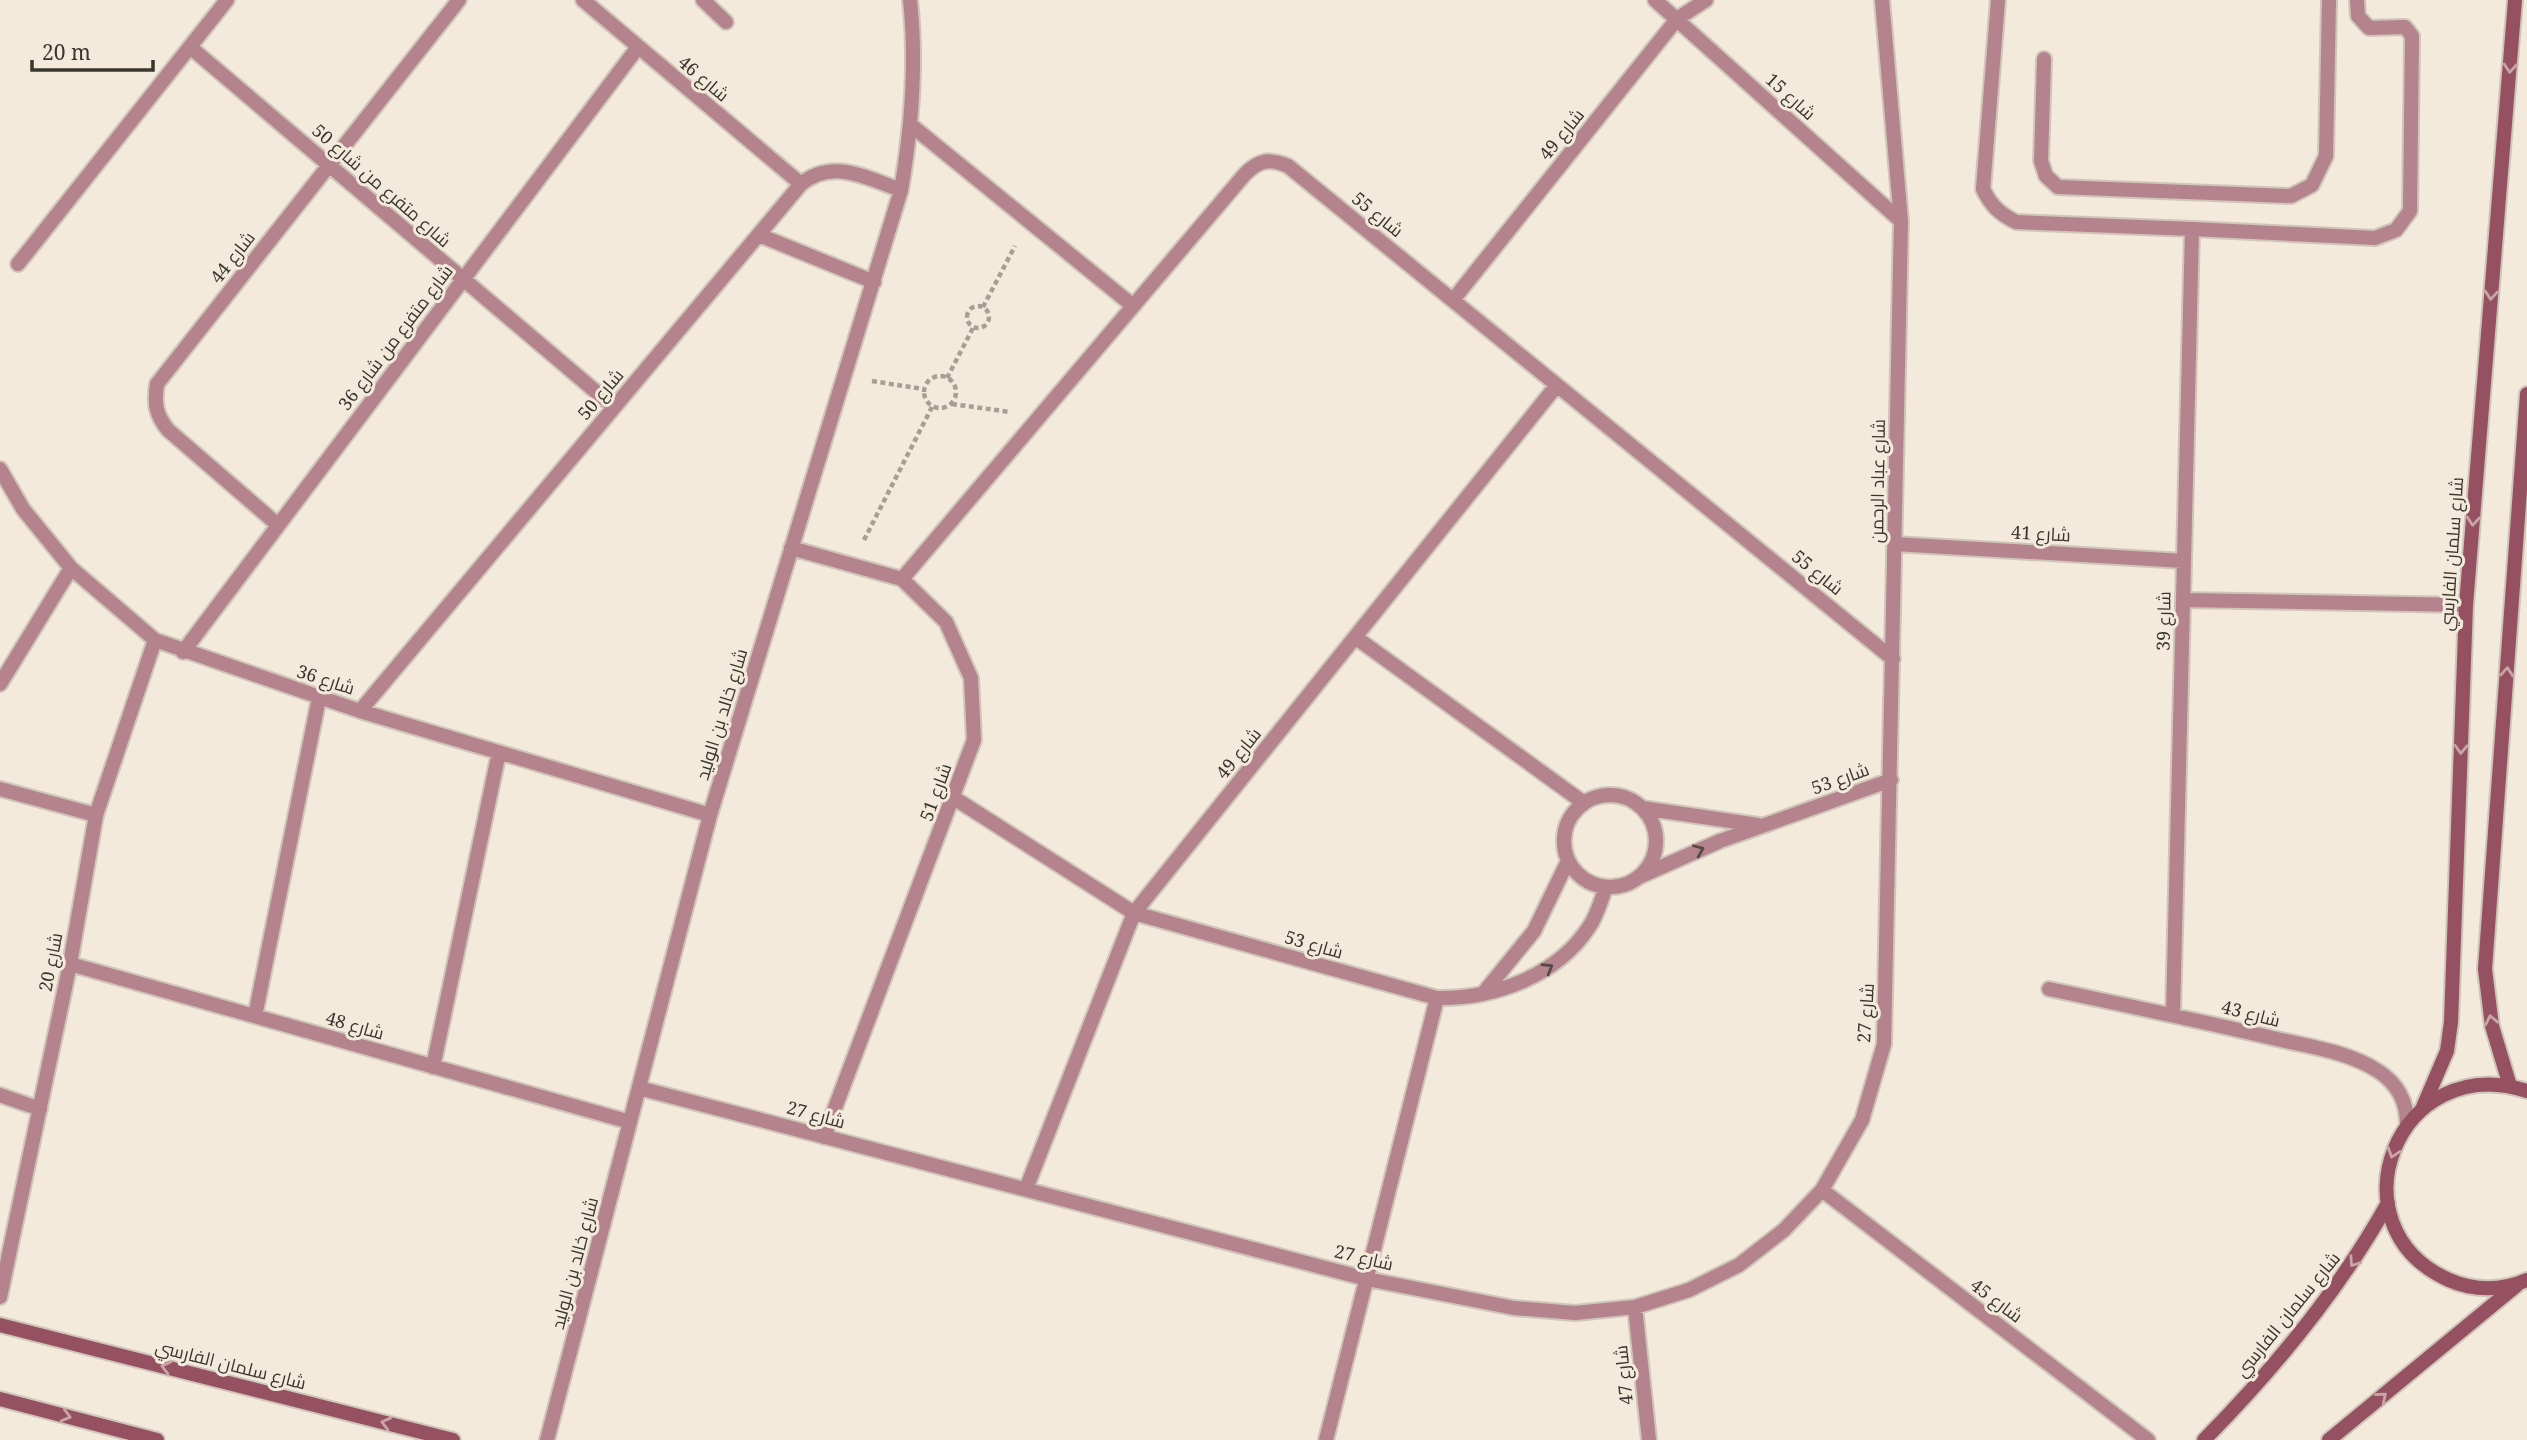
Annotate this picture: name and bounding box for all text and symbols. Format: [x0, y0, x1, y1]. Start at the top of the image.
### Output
scale bar [32, 28, 152, 72]
text: 20 m [42, 38, 91, 66]
street label: شارع 46 [673, 50, 735, 107]
one-way arrow [2503, 63, 2518, 74]
street label: شارع 15 [1760, 67, 1821, 126]
street label: شارع 49 [1533, 103, 1590, 165]
street label: شارع متفرع من شارع 50 [307, 118, 456, 253]
street label: شارع 55 [1347, 186, 1409, 243]
street label: شارع 44 [204, 226, 261, 289]
street label: شارع متفرع من شارع 36 [332, 259, 458, 415]
one-way arrow [2484, 290, 2499, 301]
street label: شارع 50 [572, 363, 629, 425]
street label: شارع عباد الرحمن [1864, 419, 1891, 543]
street label: شارع سلمان الفارسي [2434, 476, 2470, 632]
one-way arrow [2466, 516, 2481, 527]
street label: شارع 41 [2011, 519, 2071, 548]
street label: شارع 55 [1787, 544, 1849, 601]
street label: شارع 39 [2150, 591, 2177, 651]
street label: شارع خالد بن الوليد [690, 645, 753, 783]
street label: شارع 36 [294, 658, 358, 701]
one-way arrow [2499, 666, 2514, 677]
street label: شارع 49 [1210, 722, 1267, 784]
one-way arrow [2453, 743, 2468, 754]
street label: شارع 53 [1808, 757, 1872, 800]
street label: شارع 51 [914, 760, 957, 824]
one-way arrow [1691, 844, 1704, 858]
street label: شارع 53 [1282, 924, 1346, 965]
street label: شارع 20 [33, 930, 68, 994]
one-way arrow [1540, 963, 1553, 976]
street label: شارع 27 [1851, 982, 1880, 1044]
street label: شارع 43 [2219, 994, 2283, 1033]
street label: شارع 48 [323, 1005, 387, 1046]
one-way arrow [2484, 1014, 2499, 1026]
street label: شارع 27 [784, 1095, 848, 1134]
one-way arrow [2387, 1146, 2401, 1158]
street label: شارع خالد بن الوليد [545, 1194, 604, 1332]
street label: شارع 27 [1332, 1239, 1396, 1276]
street label: شارع سلمان الفارسي [2229, 1246, 2346, 1383]
one-way arrow [2350, 1254, 2362, 1267]
street label: شارع 45 [1965, 1272, 2028, 1328]
street label: شارع سلمان الفارسي [153, 1334, 309, 1396]
street label: شارع 47 [1608, 1344, 1639, 1406]
one-way arrow [160, 1361, 172, 1375]
one-way arrow [2374, 1393, 2387, 1405]
one-way arrow [60, 1408, 72, 1422]
one-way arrow [381, 1417, 393, 1431]

